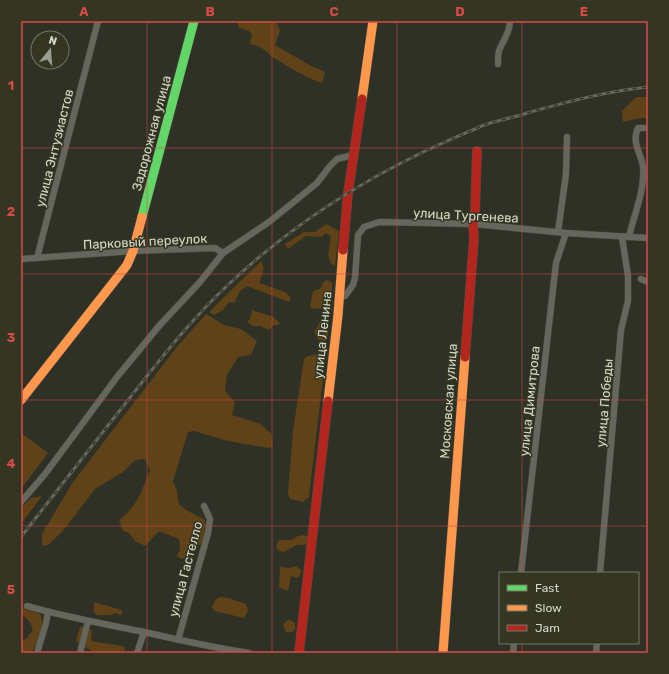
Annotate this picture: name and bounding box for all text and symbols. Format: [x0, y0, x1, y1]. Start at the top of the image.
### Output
text: A [79, 4, 89, 19]
text: B [205, 4, 215, 19]
text: C [329, 4, 339, 19]
text: D [455, 4, 465, 19]
text: E [580, 4, 588, 19]
north arrow [30, 30, 70, 70]
text: N [47, 34, 59, 48]
street label: Задорожная улица [129, 74, 174, 192]
text: 1 [8, 78, 14, 93]
street label: улица Энтузиастов [33, 88, 76, 209]
text: 2 [7, 204, 15, 219]
street label: улица Тургенева [413, 205, 519, 226]
street label: Парковый переулок [83, 231, 208, 252]
street label: улица Ленина [310, 291, 335, 380]
text: 3 [7, 330, 16, 345]
street label: Московская улица [437, 343, 460, 459]
street label: улица Димитрова [516, 345, 543, 457]
street label: улица Победы [593, 358, 616, 448]
text: 4 [7, 456, 16, 471]
street label: улица Гастелло [166, 520, 205, 618]
legend [499, 572, 639, 644]
text: Fast [535, 581, 559, 595]
text: 5 [7, 582, 15, 597]
text: Slow [535, 601, 562, 615]
text: Jam [535, 621, 560, 635]

